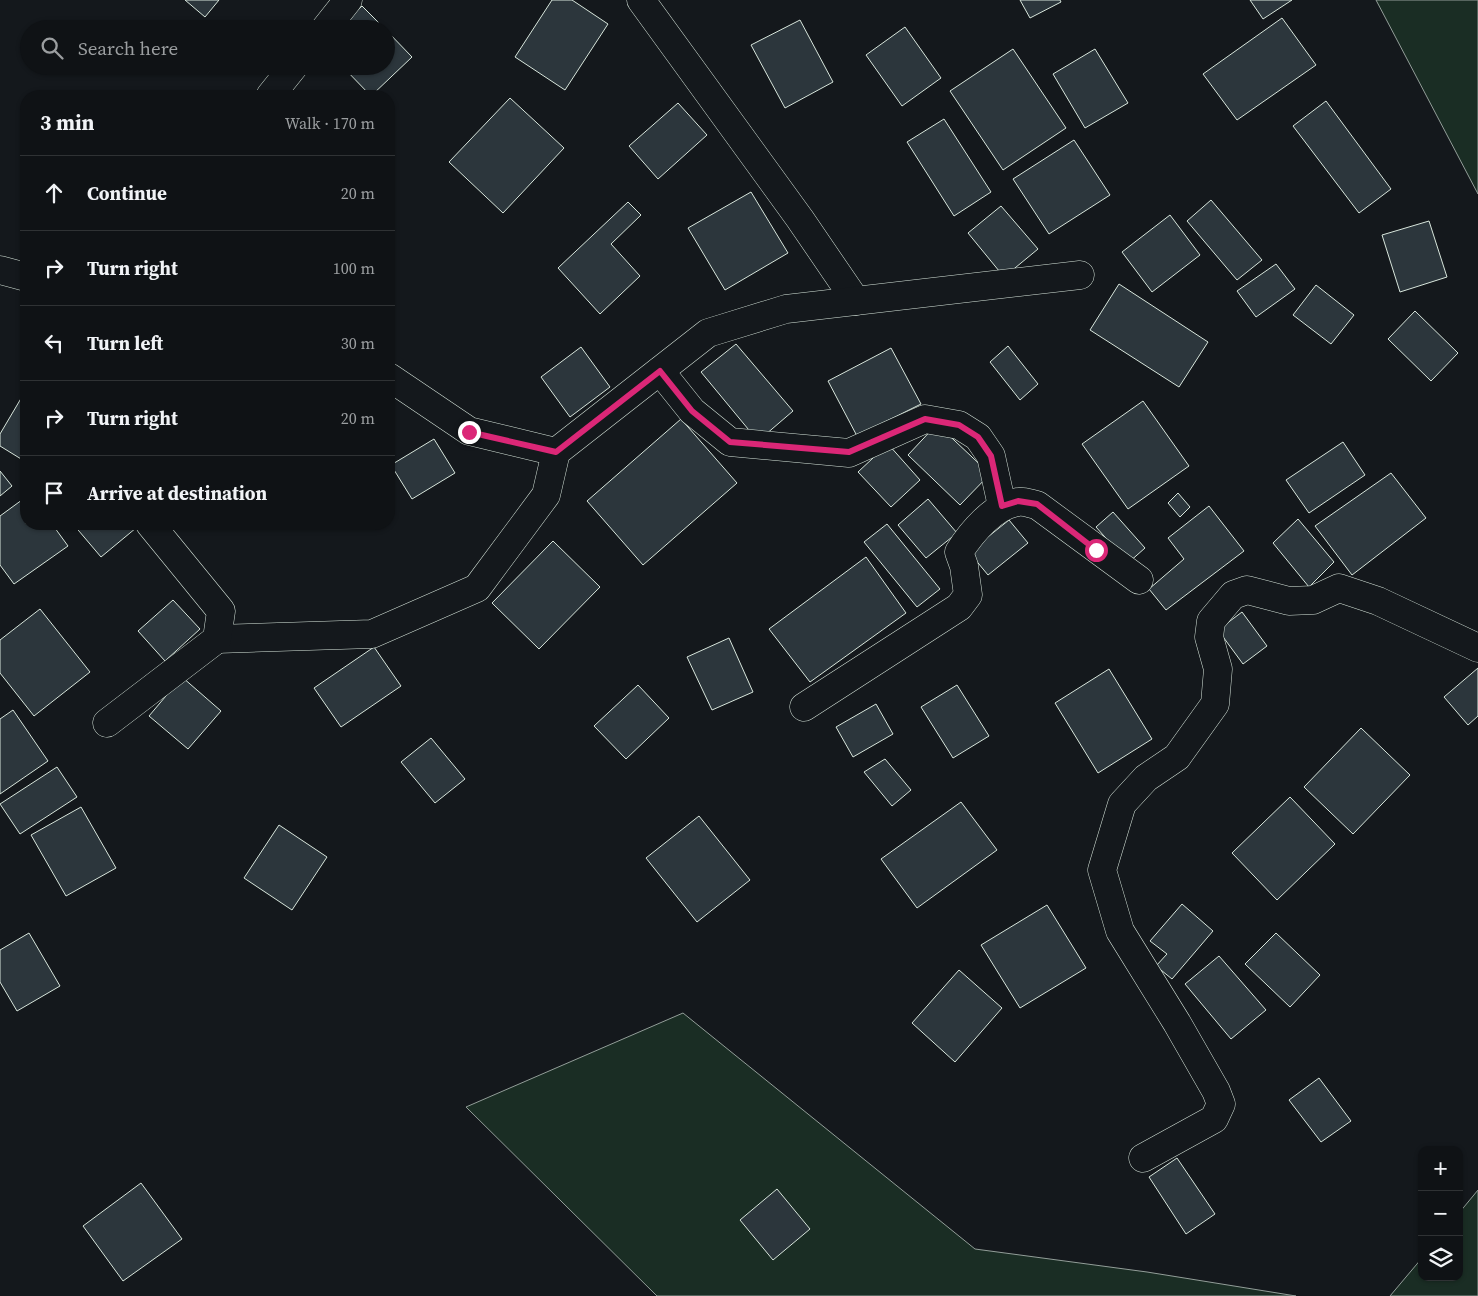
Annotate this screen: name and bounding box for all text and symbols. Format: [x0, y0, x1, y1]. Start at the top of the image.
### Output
search box [20, 20, 395, 75]
icon: search [38, 34, 66, 62]
text: Search here [78, 35, 178, 61]
text: 3 min [40, 108, 95, 137]
text: Walk · 170 m [285, 112, 375, 134]
icon: ahead [40, 179, 68, 207]
text: Continue [87, 180, 167, 206]
text: 20 m [341, 182, 375, 204]
icon: right [40, 254, 68, 282]
text: Turn right [87, 255, 178, 281]
text: 100 m [333, 257, 375, 279]
icon: left [40, 329, 68, 357]
text: Turn left [87, 330, 163, 356]
text: 30 m [341, 332, 375, 354]
icon: right [40, 404, 68, 432]
text: Turn right [87, 405, 178, 431]
text: 20 m [341, 407, 375, 429]
route end [458, 421, 481, 444]
icon: arrive [40, 479, 68, 507]
text: Arrive at destination [87, 480, 267, 506]
route start [1085, 539, 1108, 562]
map controls [1418, 1146, 1463, 1281]
button: + [1418, 1146, 1463, 1191]
button: − [1418, 1191, 1463, 1236]
button: layers [1418, 1236, 1463, 1281]

